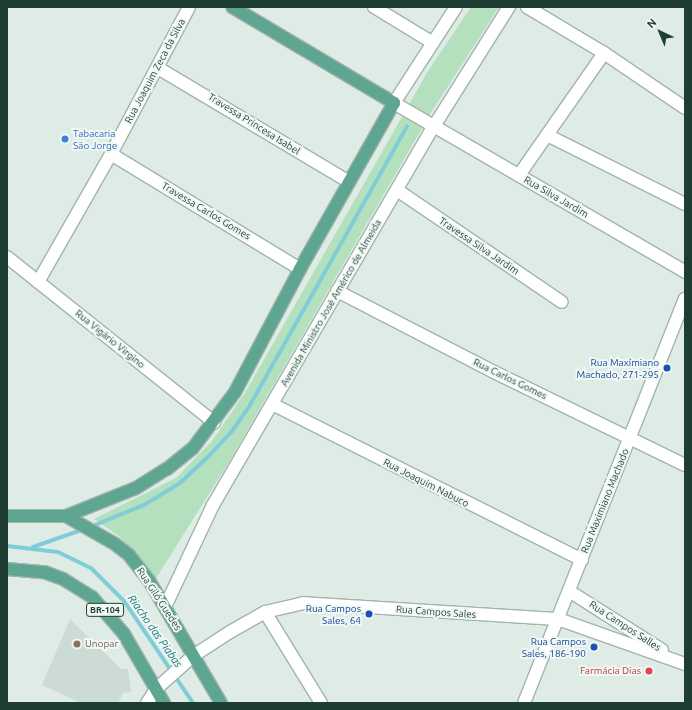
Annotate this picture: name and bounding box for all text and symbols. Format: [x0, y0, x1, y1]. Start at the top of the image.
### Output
north arrow [640, 12, 680, 52]
text: N [645, 16, 659, 31]
street label: Rua Joaquim Zeca da Silva [122, 17, 188, 125]
street label: Travessa Princesa Isabel [206, 91, 302, 157]
place label: Tabacaria São Jorge [73, 127, 117, 150]
marker: Tabacaria São Jorge [60, 134, 70, 144]
street label: Rua Silva Jardim [522, 174, 590, 220]
street label: Travessa Carlos Gomes [159, 180, 253, 242]
street label: Travessa Silva Jardim [437, 215, 521, 277]
street label: Avenida Ministro José Américo de Almeida [278, 218, 384, 388]
street label: Rua Vigário Virgino [73, 307, 147, 371]
street label: Rua Carlos Gomes [471, 356, 549, 402]
place label: Rua Maxímiano Machado, 271-295 [577, 356, 659, 380]
marker: Rua Maxímiano Machado, 271-295 [662, 363, 672, 373]
street label: Rua Maximiano Machado [579, 447, 631, 555]
street label: Rua Joaquim Nabuco [381, 456, 471, 510]
street label: Rua Giló Guedes [134, 565, 184, 633]
water label: Riacho das Piabas [125, 592, 185, 670]
street label: Rua Campos Salles [587, 598, 663, 654]
place label: Rua Campos Sales, 64 [306, 602, 361, 626]
road number: BR-104 [86, 603, 124, 617]
street label: Rua Campos Sales [395, 603, 477, 621]
marker: Rua Campos Sales, 64 [364, 609, 374, 619]
place label: Rua Campos Sales, 186-190 [522, 635, 586, 658]
place label: Unopar [85, 638, 118, 650]
marker: Unopar [72, 639, 82, 649]
marker: Rua Campos Sales, 186-190 [589, 642, 599, 652]
place label: Farmácia Dias [580, 665, 641, 677]
marker: Farmácia Dias [644, 666, 654, 676]

